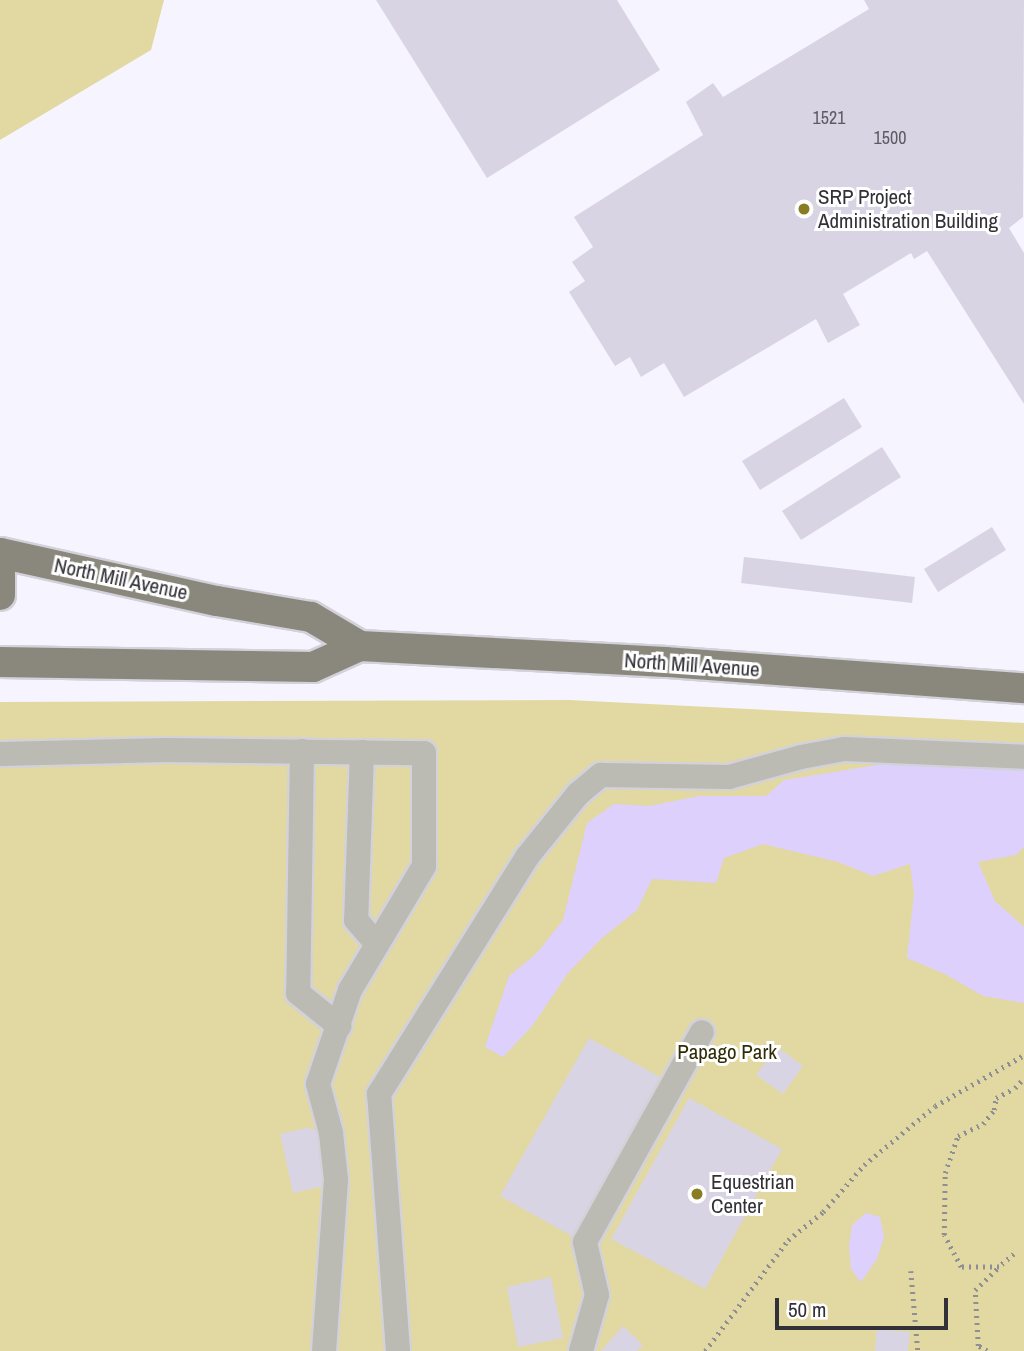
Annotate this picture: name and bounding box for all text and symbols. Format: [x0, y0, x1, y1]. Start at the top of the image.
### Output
house number: 1521 [813, 107, 845, 129]
house number: 1500 [874, 127, 906, 149]
place label: SRP Project Administration Building [818, 184, 998, 234]
marker: SRP Project Administration Building [796, 201, 812, 217]
street label: North Mill Avenue [52, 552, 190, 606]
street label: North Mill Avenue [623, 648, 761, 682]
park label: Papago Park [677, 1039, 777, 1065]
place label: Equestrian Center [711, 1169, 794, 1219]
marker: Equestrian Center [689, 1186, 705, 1202]
scale bar [779, 1284, 952, 1328]
text: 50 m [788, 1295, 826, 1324]

